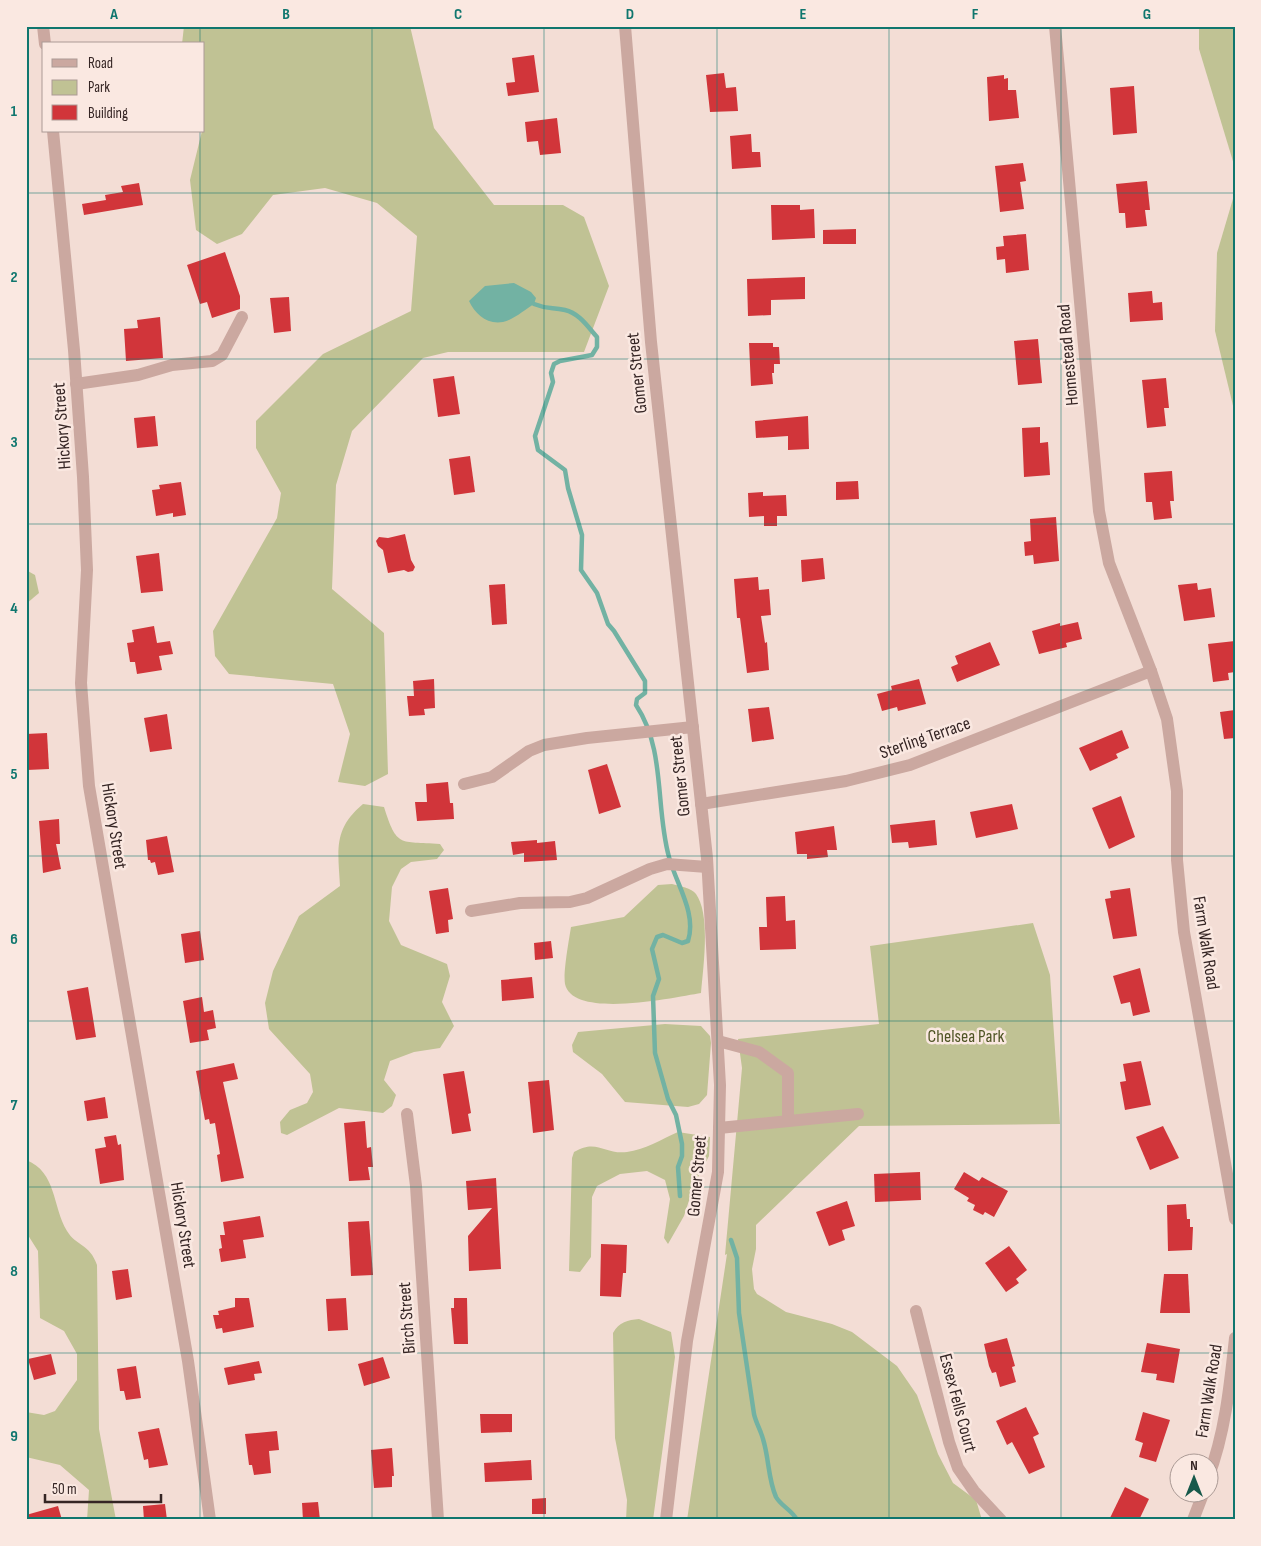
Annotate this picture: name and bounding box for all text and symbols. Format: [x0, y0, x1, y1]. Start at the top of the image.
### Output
text: A [109, 5, 118, 24]
text: B [282, 5, 290, 24]
text: C [454, 5, 462, 24]
text: D [626, 5, 634, 24]
text: E [800, 5, 807, 24]
text: F [972, 5, 979, 24]
text: G [1143, 5, 1151, 24]
legend [42, 42, 205, 132]
text: Road [88, 54, 113, 73]
text: Park [88, 78, 110, 97]
text: 1 [11, 102, 18, 121]
text: Building [88, 104, 128, 123]
text: 2 [10, 268, 18, 287]
street label: Homestead Road [1053, 303, 1083, 407]
street label: Gomer Street [622, 331, 652, 415]
street label: Hickory Street [48, 381, 76, 470]
text: 3 [10, 433, 18, 452]
text: 4 [10, 599, 18, 618]
street label: Sterling Terrace [877, 713, 973, 763]
street label: Gomer Street [665, 734, 695, 818]
text: 5 [10, 765, 18, 784]
street label: Hickory Street [97, 781, 131, 871]
street label: Farm Walk Road [1188, 895, 1224, 991]
text: 6 [10, 930, 18, 949]
park label: Chelsea Park [928, 1026, 1005, 1047]
text: 7 [11, 1096, 18, 1115]
street label: Gomer Street [683, 1134, 711, 1217]
street label: Hickory Street [166, 1180, 200, 1270]
text: 8 [10, 1262, 18, 1281]
street label: Birch Street [394, 1281, 420, 1355]
street label: Farm Walk Road [1191, 1343, 1227, 1439]
street label: Essex Fells Court [935, 1351, 981, 1455]
text: 9 [10, 1427, 18, 1446]
north arrow [1168, 1454, 1218, 1504]
text: N [1190, 1457, 1198, 1474]
scale bar [45, 1471, 161, 1503]
text: 50 m [52, 1480, 77, 1499]

